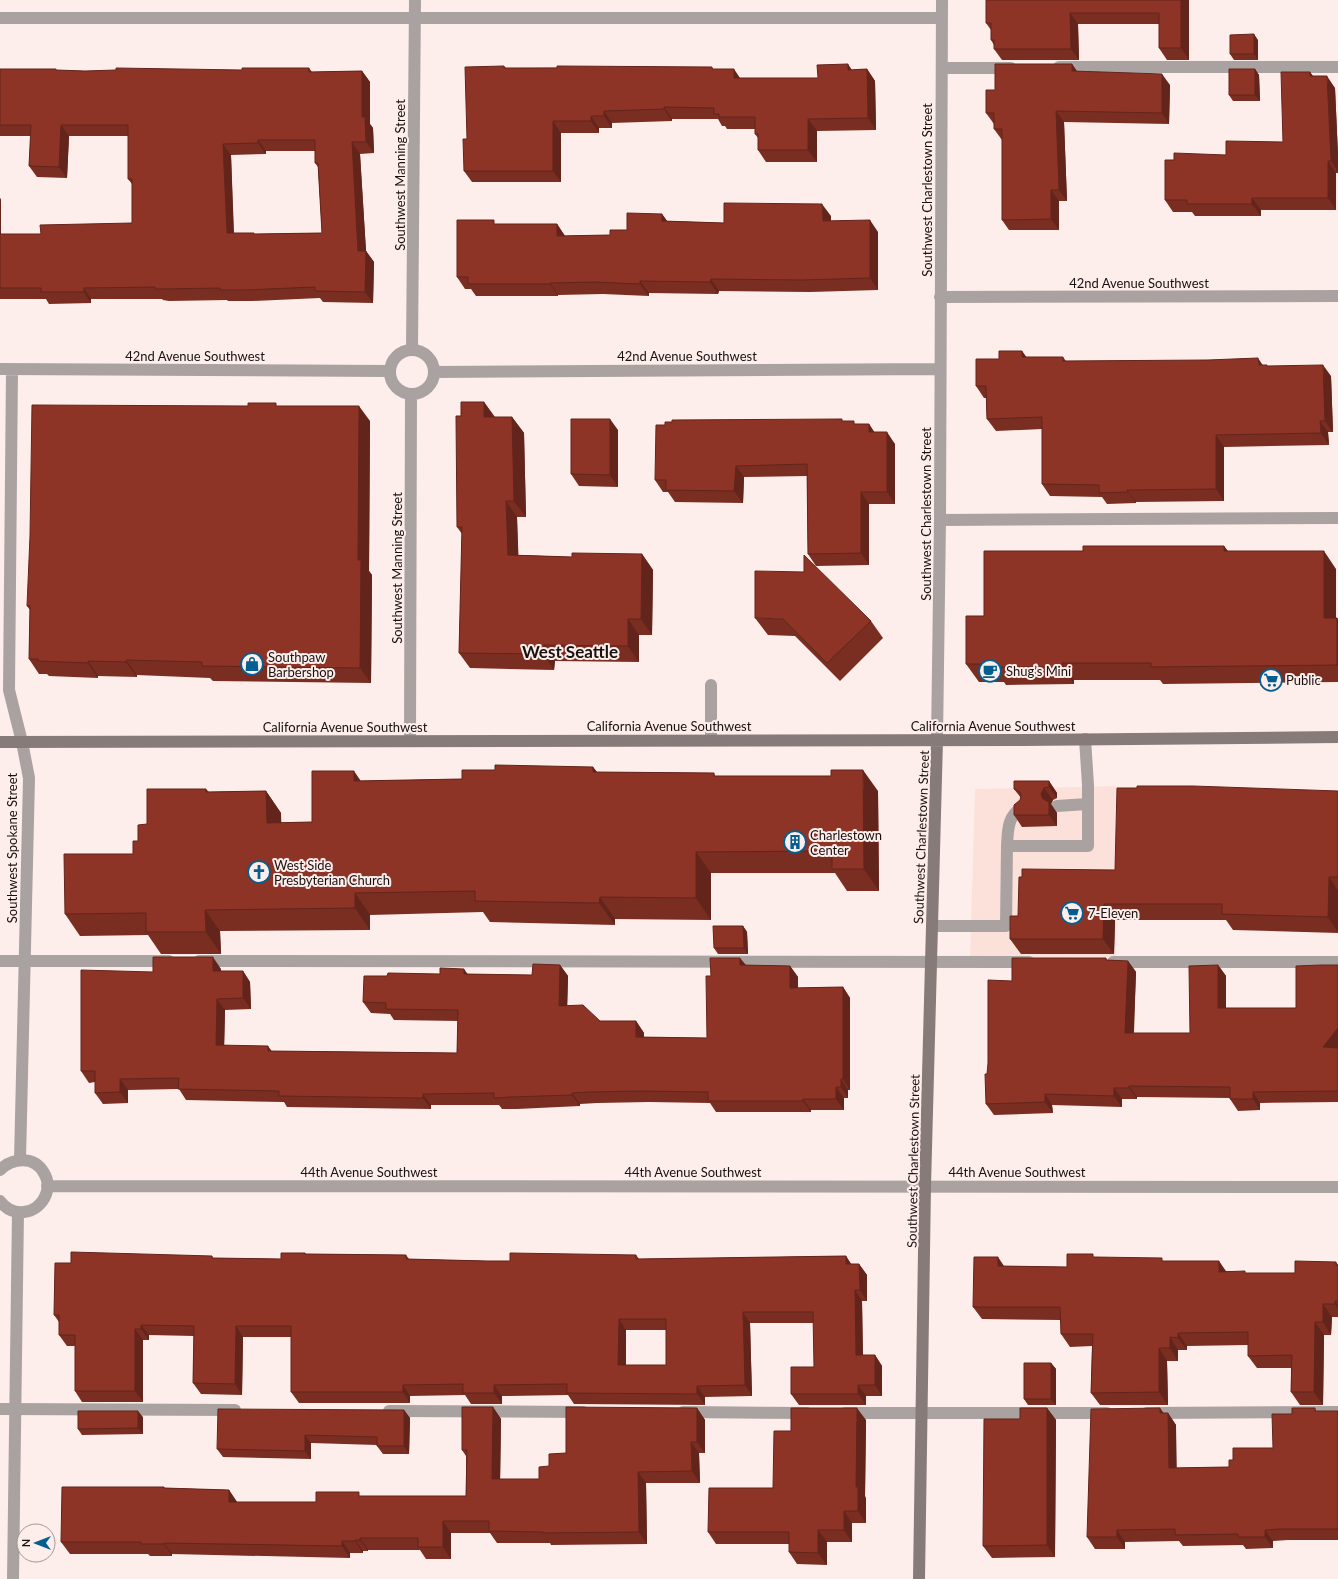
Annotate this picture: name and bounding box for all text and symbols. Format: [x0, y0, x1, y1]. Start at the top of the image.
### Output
street label: Southwest Manning Street [392, 99, 408, 251]
street label: Southwest Charlestown Street [919, 103, 935, 277]
street label: 42nd Avenue Southwest [1069, 275, 1209, 291]
street label: 42nd Avenue Southwest [125, 348, 265, 364]
street label: 42nd Avenue Southwest [617, 348, 757, 364]
street label: Southwest Charlestown Street [918, 427, 934, 601]
street label: Southwest Manning Street [389, 492, 405, 644]
district label: West Seattle [522, 641, 618, 662]
place label: Southpaw Barbershop [268, 649, 334, 680]
shop icon: Southpaw Barbershop [239, 651, 265, 677]
cafe icon: Shug’s Mini [977, 658, 1003, 684]
place label: Shug’s Mini [1006, 663, 1071, 679]
supermarket icon: Public [1258, 667, 1284, 693]
place label: Public [1286, 672, 1321, 688]
street label: California Avenue Southwest [587, 718, 752, 734]
street label: California Avenue Southwest [911, 718, 1076, 734]
street label: California Avenue Southwest [263, 719, 428, 735]
street label: Southwest Charlestown Street [910, 750, 932, 924]
street label: Southwest Spokane Street [4, 772, 20, 923]
place label: Charlestown Center [810, 827, 882, 858]
building icon: Charlestown Center [782, 829, 808, 855]
place label: West Side Presbyterian Church [274, 857, 390, 888]
church icon: West Side Presbyterian Church [246, 859, 272, 885]
supermarket icon: 7-Eleven [1059, 900, 1085, 926]
place label: 7-Eleven [1088, 905, 1138, 921]
street label: Southwest Charlestown Street [903, 1074, 923, 1248]
street label: 44th Avenue Southwest [300, 1164, 438, 1180]
street label: 44th Avenue Southwest [624, 1164, 762, 1180]
street label: 44th Avenue Southwest [948, 1164, 1086, 1180]
north arrow [16, 1523, 56, 1563]
text: N [19, 1539, 32, 1547]

